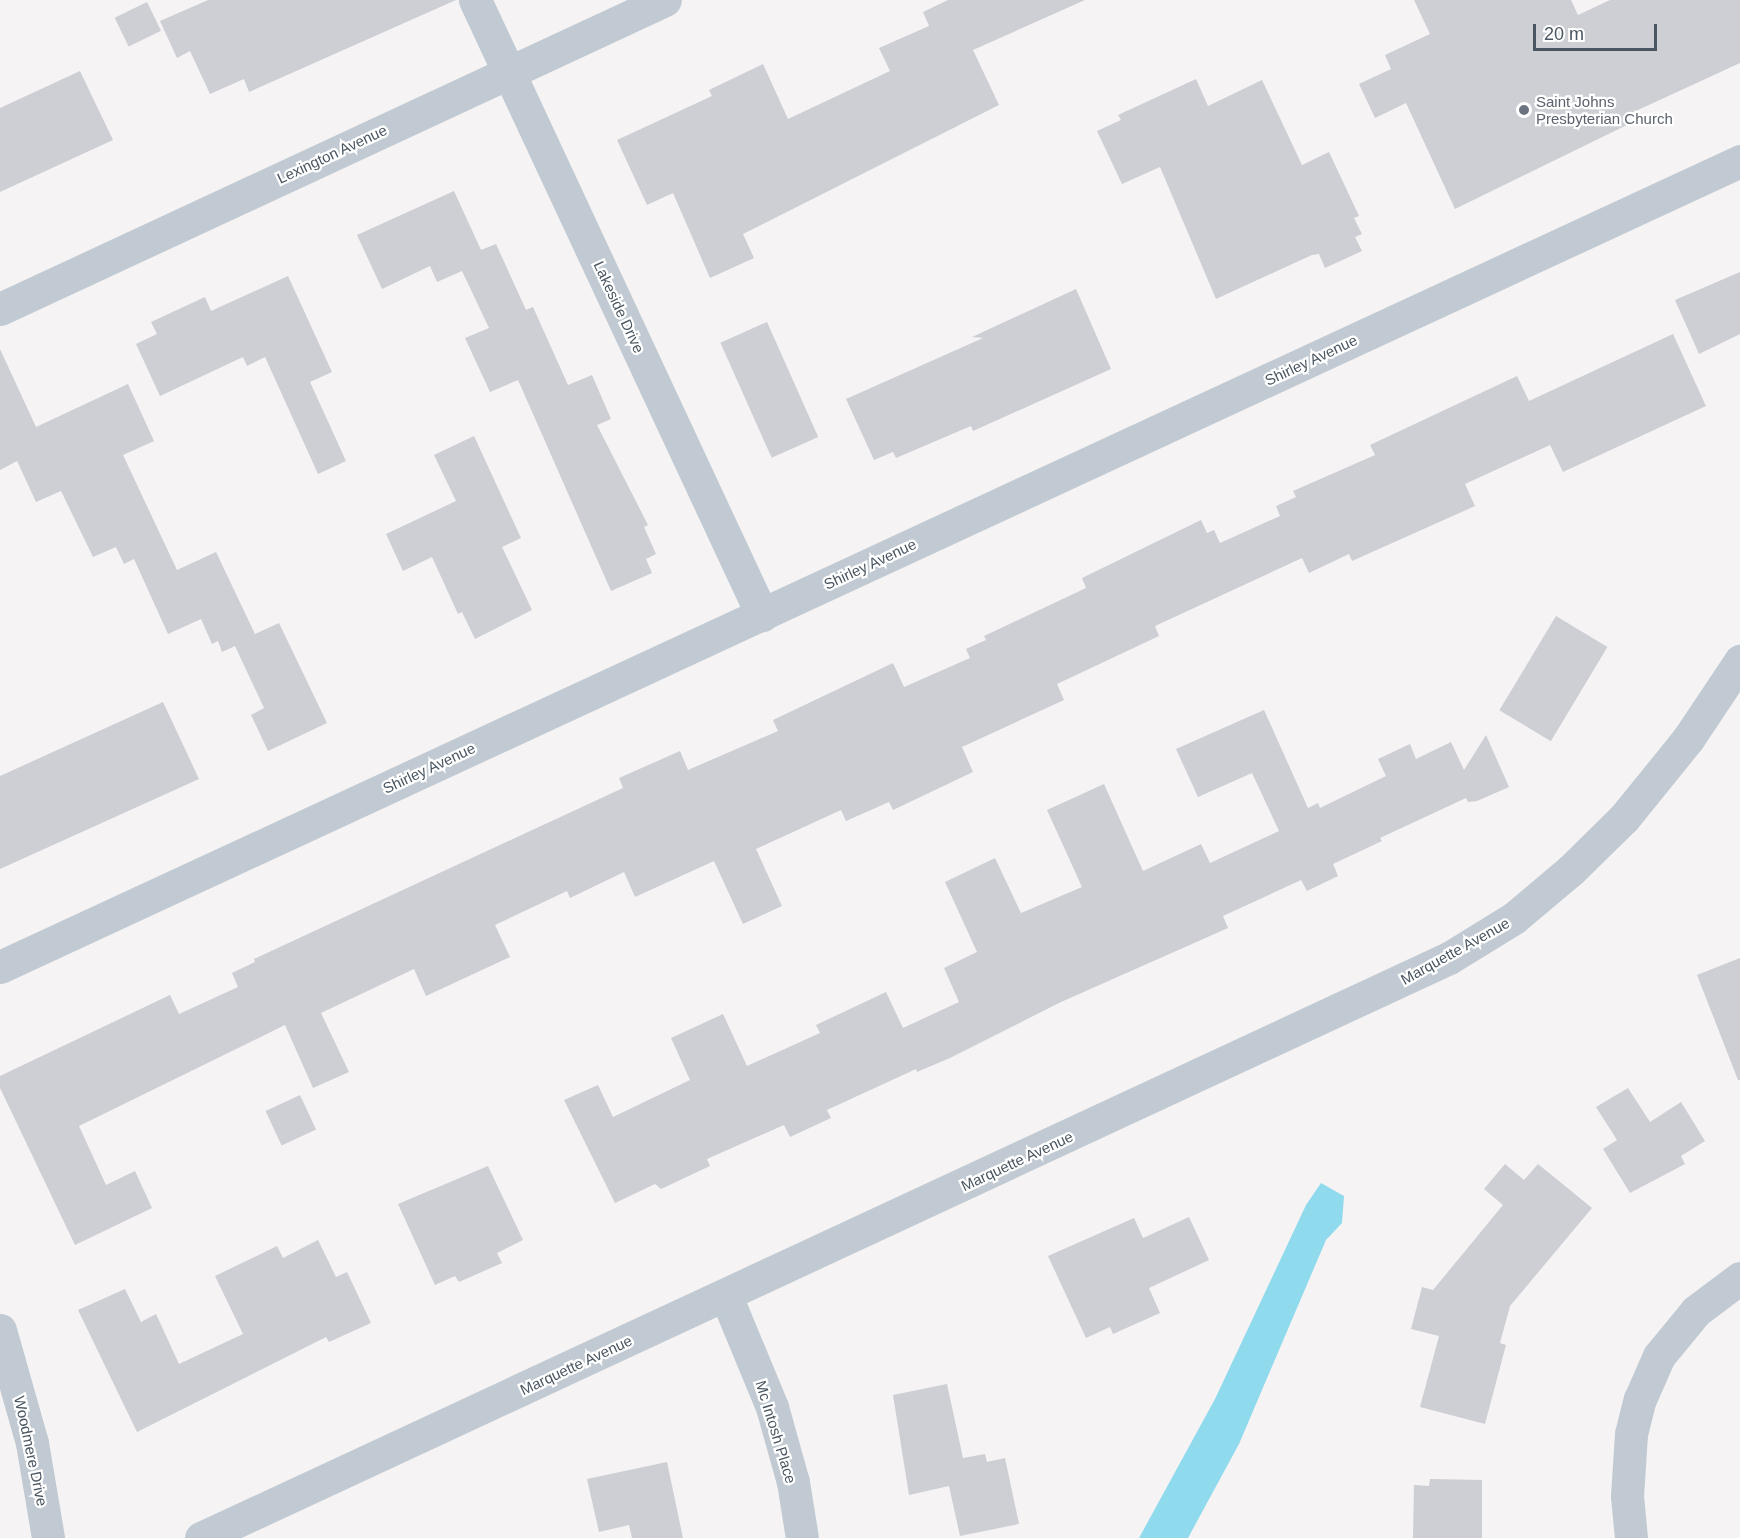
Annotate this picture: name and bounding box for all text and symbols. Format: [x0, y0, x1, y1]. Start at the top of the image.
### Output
scale bar [1536, 12, 1660, 50]
text: 20 m [1544, 24, 1584, 44]
place label: Saint Johns Presbyterian Church [1536, 92, 1673, 127]
marker: Saint Johns Presbyterian Church [1517, 103, 1531, 117]
street label: Lexington Avenue [274, 121, 390, 187]
street label: Lakeside Drive [590, 258, 648, 356]
street label: Shirley Avenue [1262, 331, 1360, 389]
street label: Shirley Avenue [821, 535, 919, 593]
street label: Shirley Avenue [380, 739, 478, 797]
street label: Marquette Avenue [1397, 913, 1513, 989]
street label: Marquette Avenue [958, 1127, 1076, 1195]
street label: Marquette Avenue [517, 1331, 635, 1399]
street label: Mc Intosh Place [752, 1378, 800, 1486]
street label: Woodmere Drive [11, 1394, 51, 1508]

